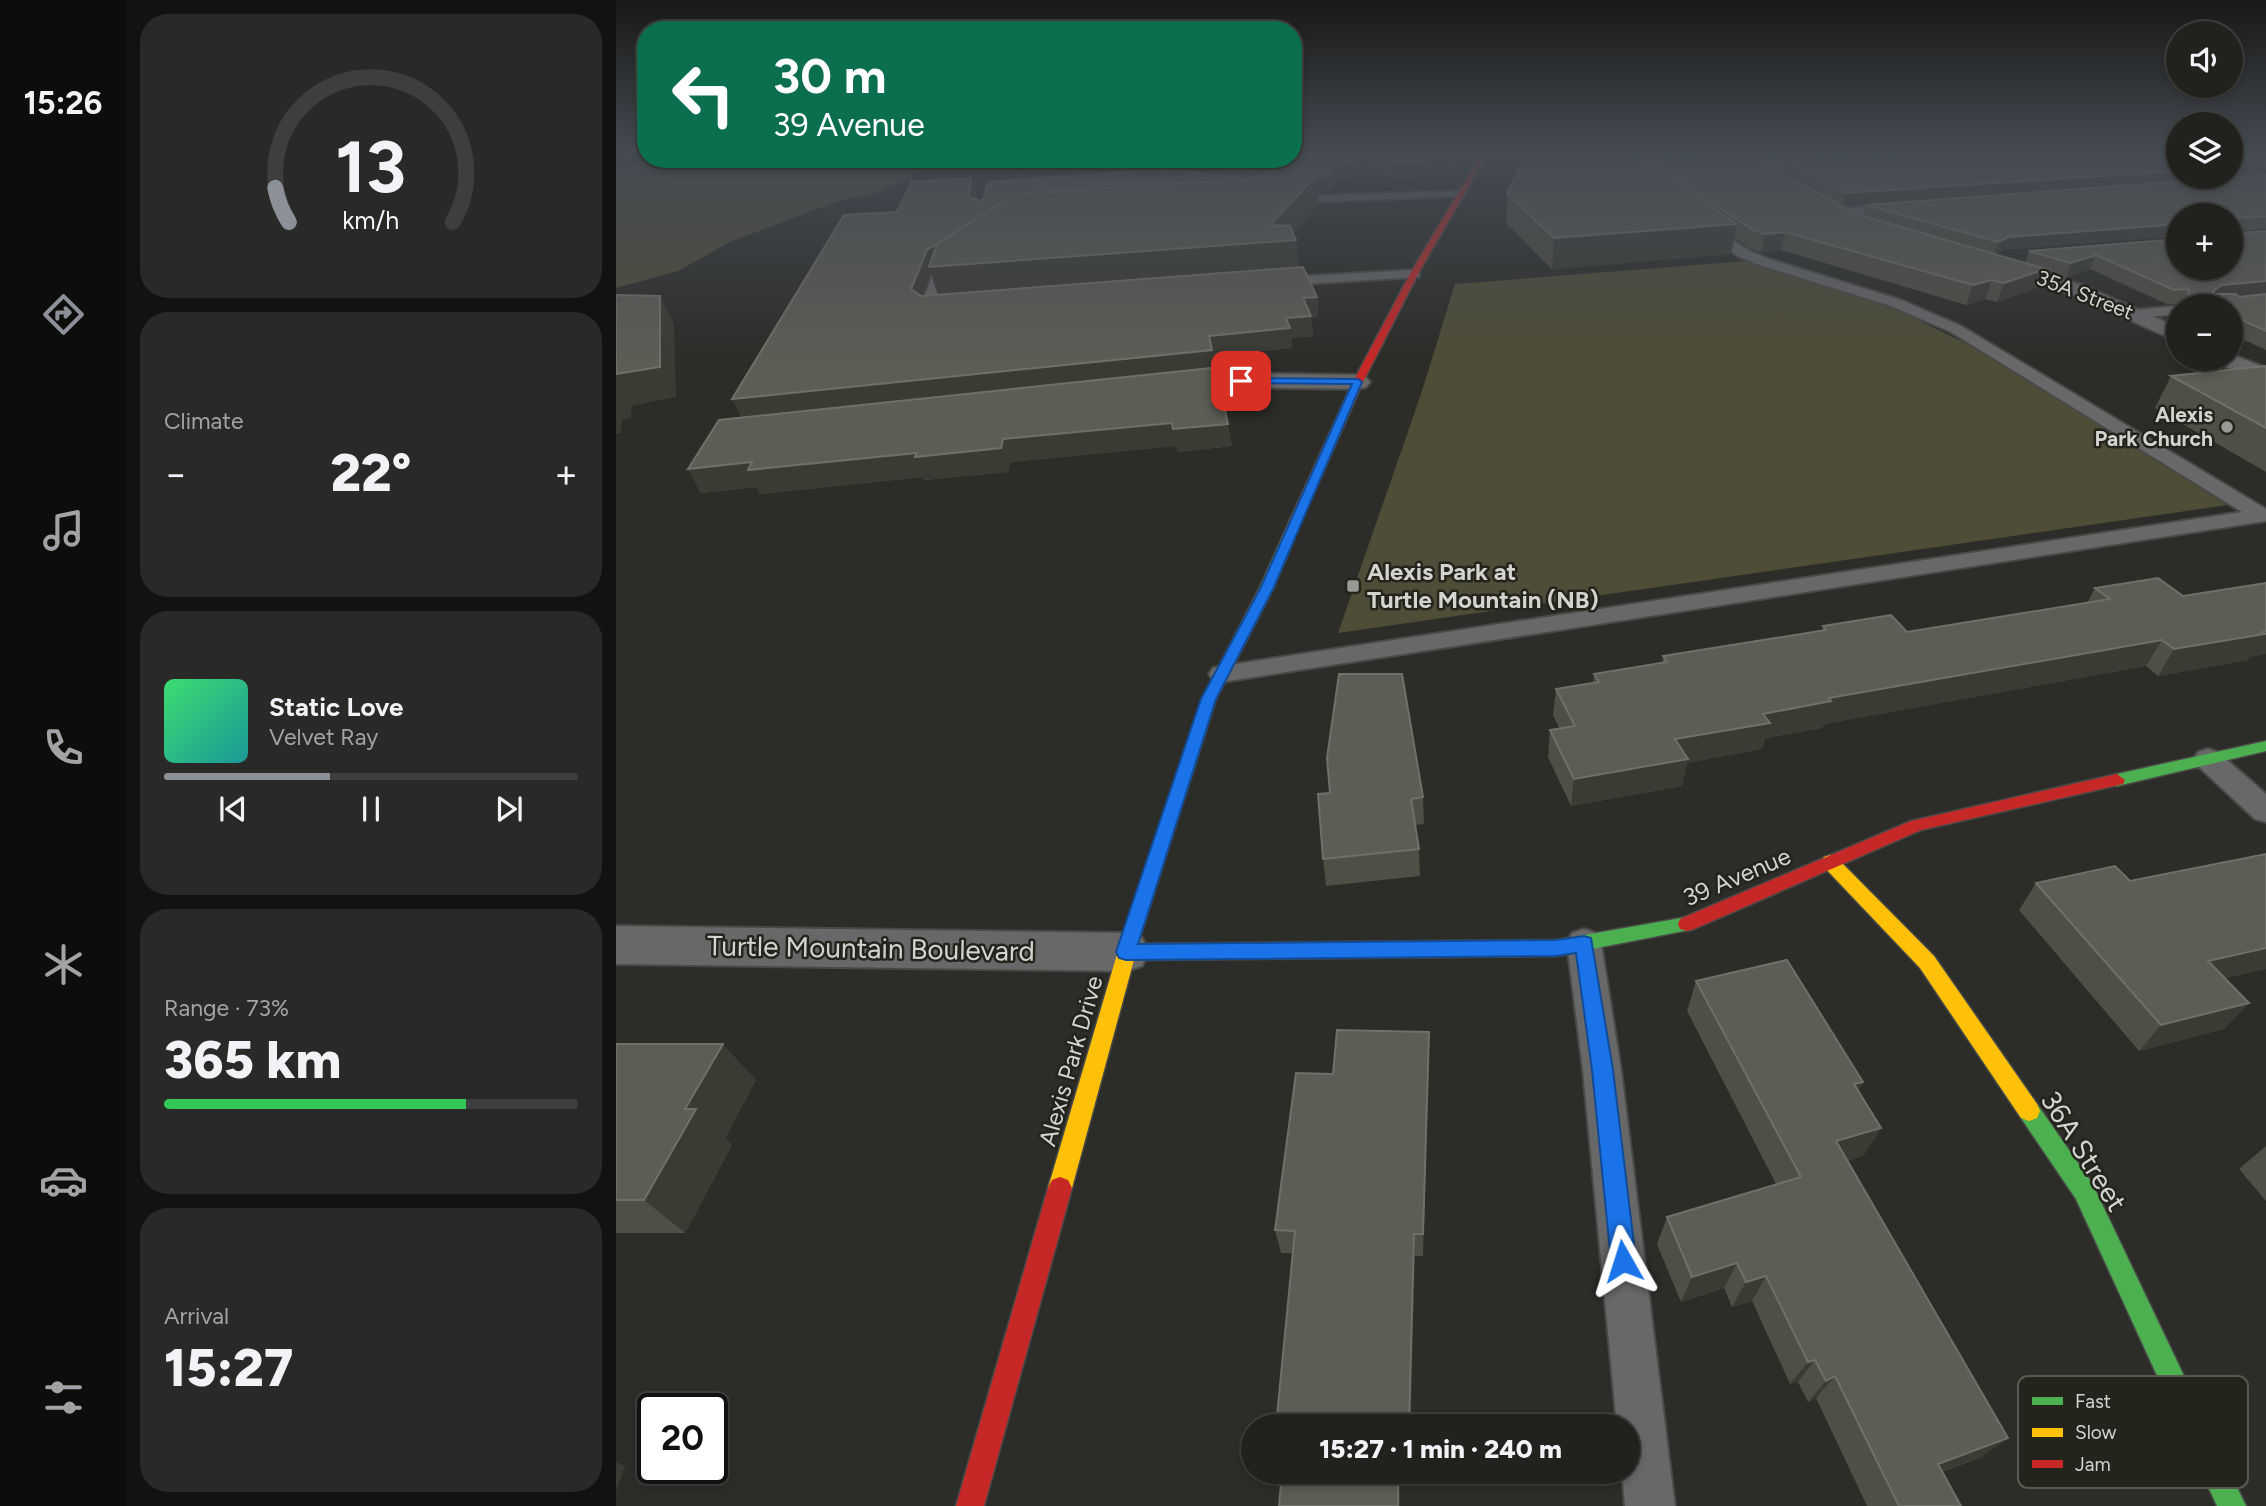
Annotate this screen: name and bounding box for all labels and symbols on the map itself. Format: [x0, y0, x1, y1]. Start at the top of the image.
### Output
street label: 35A Street [2033, 265, 2137, 324]
pin [1211, 351, 1271, 411]
place label: Alexis Park Church [2095, 402, 2213, 451]
marker: Alexis Park Church [2219, 419, 2235, 435]
place label: Alexis Park at Turtle Mountain (NB) [1367, 557, 1599, 614]
marker: Alexis Park at Turtle Mountain (NB) [1345, 578, 1361, 594]
street label: 39 Avenue [1679, 841, 1795, 912]
street label: Turtle Mountain Boulevard [707, 928, 1035, 968]
street label: Alexis Park Drive [1032, 972, 1109, 1149]
street label: 36A Street [2034, 1085, 2134, 1217]
position arrow [1586, 1224, 1660, 1298]
legend [2018, 1376, 2248, 1488]
text: Fast [2075, 1390, 2111, 1413]
speed limit sign: 20 [637, 1393, 728, 1484]
text: Slow [2075, 1421, 2117, 1444]
text: Jam [2075, 1453, 2111, 1476]

